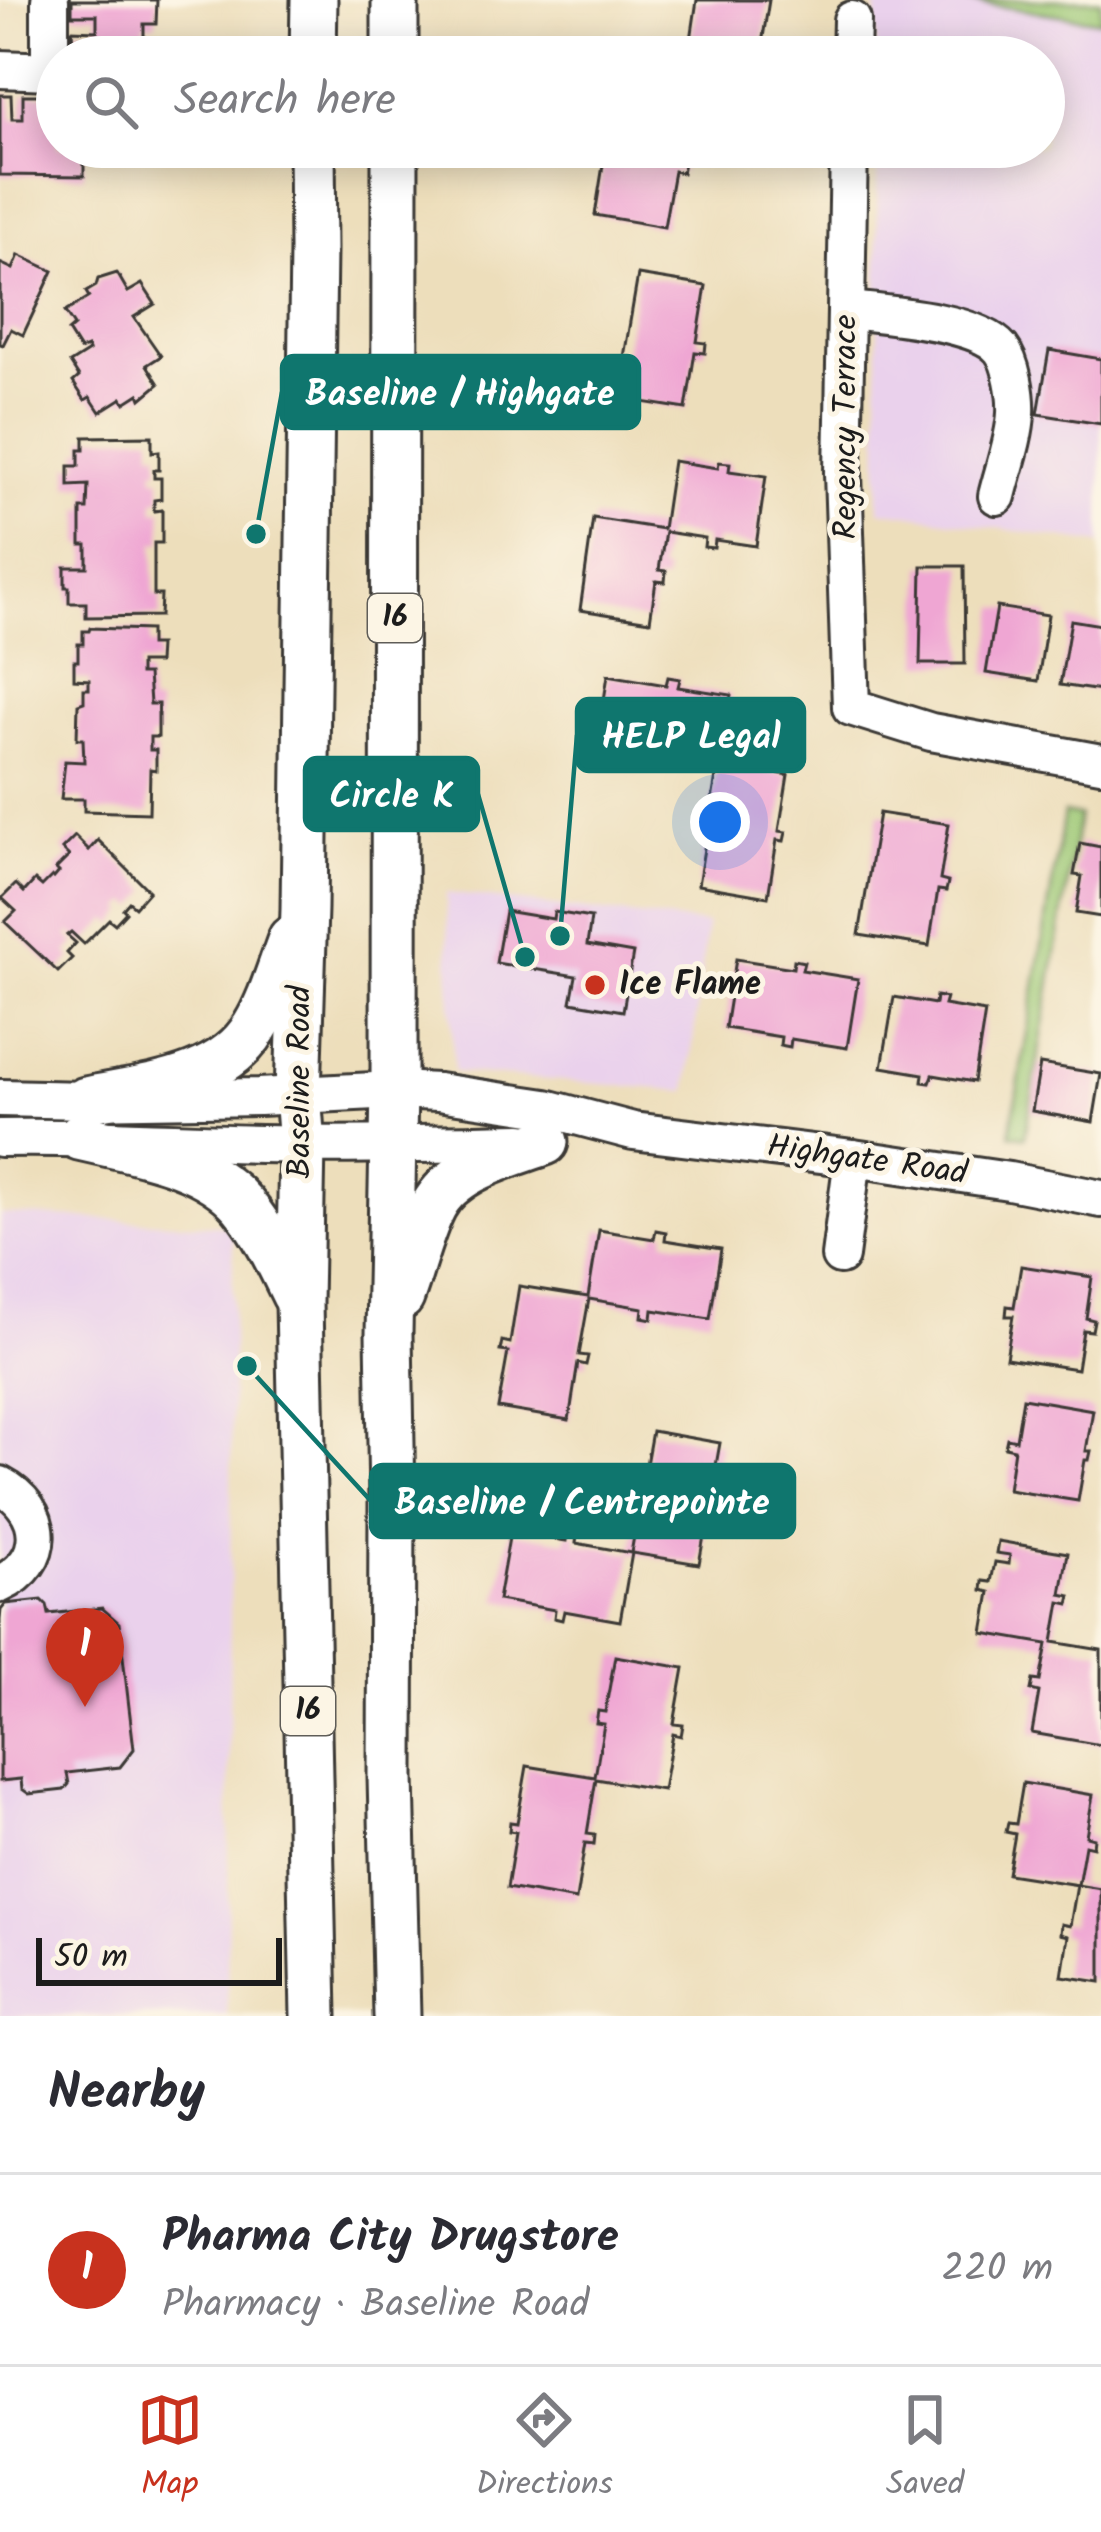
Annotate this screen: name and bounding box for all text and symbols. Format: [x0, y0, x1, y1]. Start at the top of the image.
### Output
search box [36, 36, 1065, 168]
text: Search here [174, 66, 396, 138]
icon: search [78, 69, 144, 135]
street label: Regency Terrace [821, 314, 874, 540]
callout: Baseline / Highgate [282, 356, 639, 428]
text: Baseline / Highgate [305, 367, 615, 424]
road number: 16 [368, 594, 422, 642]
callout: HELP Legal [577, 699, 804, 771]
text: HELP Legal [601, 710, 781, 767]
callout: Circle K [305, 758, 478, 830]
text: Circle K [330, 769, 454, 826]
your location [690, 792, 750, 852]
place label: Ice Flame [619, 959, 761, 1012]
marker: Ice Flame [582, 972, 608, 998]
street label: Baseline Road [275, 984, 328, 1179]
street label: Highgate Road [764, 1121, 972, 1201]
callout: Baseline / Centrepointe [371, 1465, 794, 1537]
text: Baseline / Centrepointe [395, 1476, 770, 1533]
pin: 1 [46, 1608, 124, 1707]
road number: 16 [281, 1687, 335, 1735]
scale bar [36, 1932, 282, 1985]
text: 50 m [54, 1932, 128, 1985]
text: Nearby [48, 2054, 205, 2135]
text: Pharma City Drugstore [162, 2203, 619, 2275]
text: 1 [81, 2239, 93, 2301]
text: 220 m [941, 2239, 1053, 2301]
text: Pharmacy · Baseline Road [162, 2275, 589, 2337]
tab: Map [137, 2387, 203, 2512]
tab: Directions [476, 2387, 613, 2512]
tab: Saved [886, 2387, 964, 2512]

